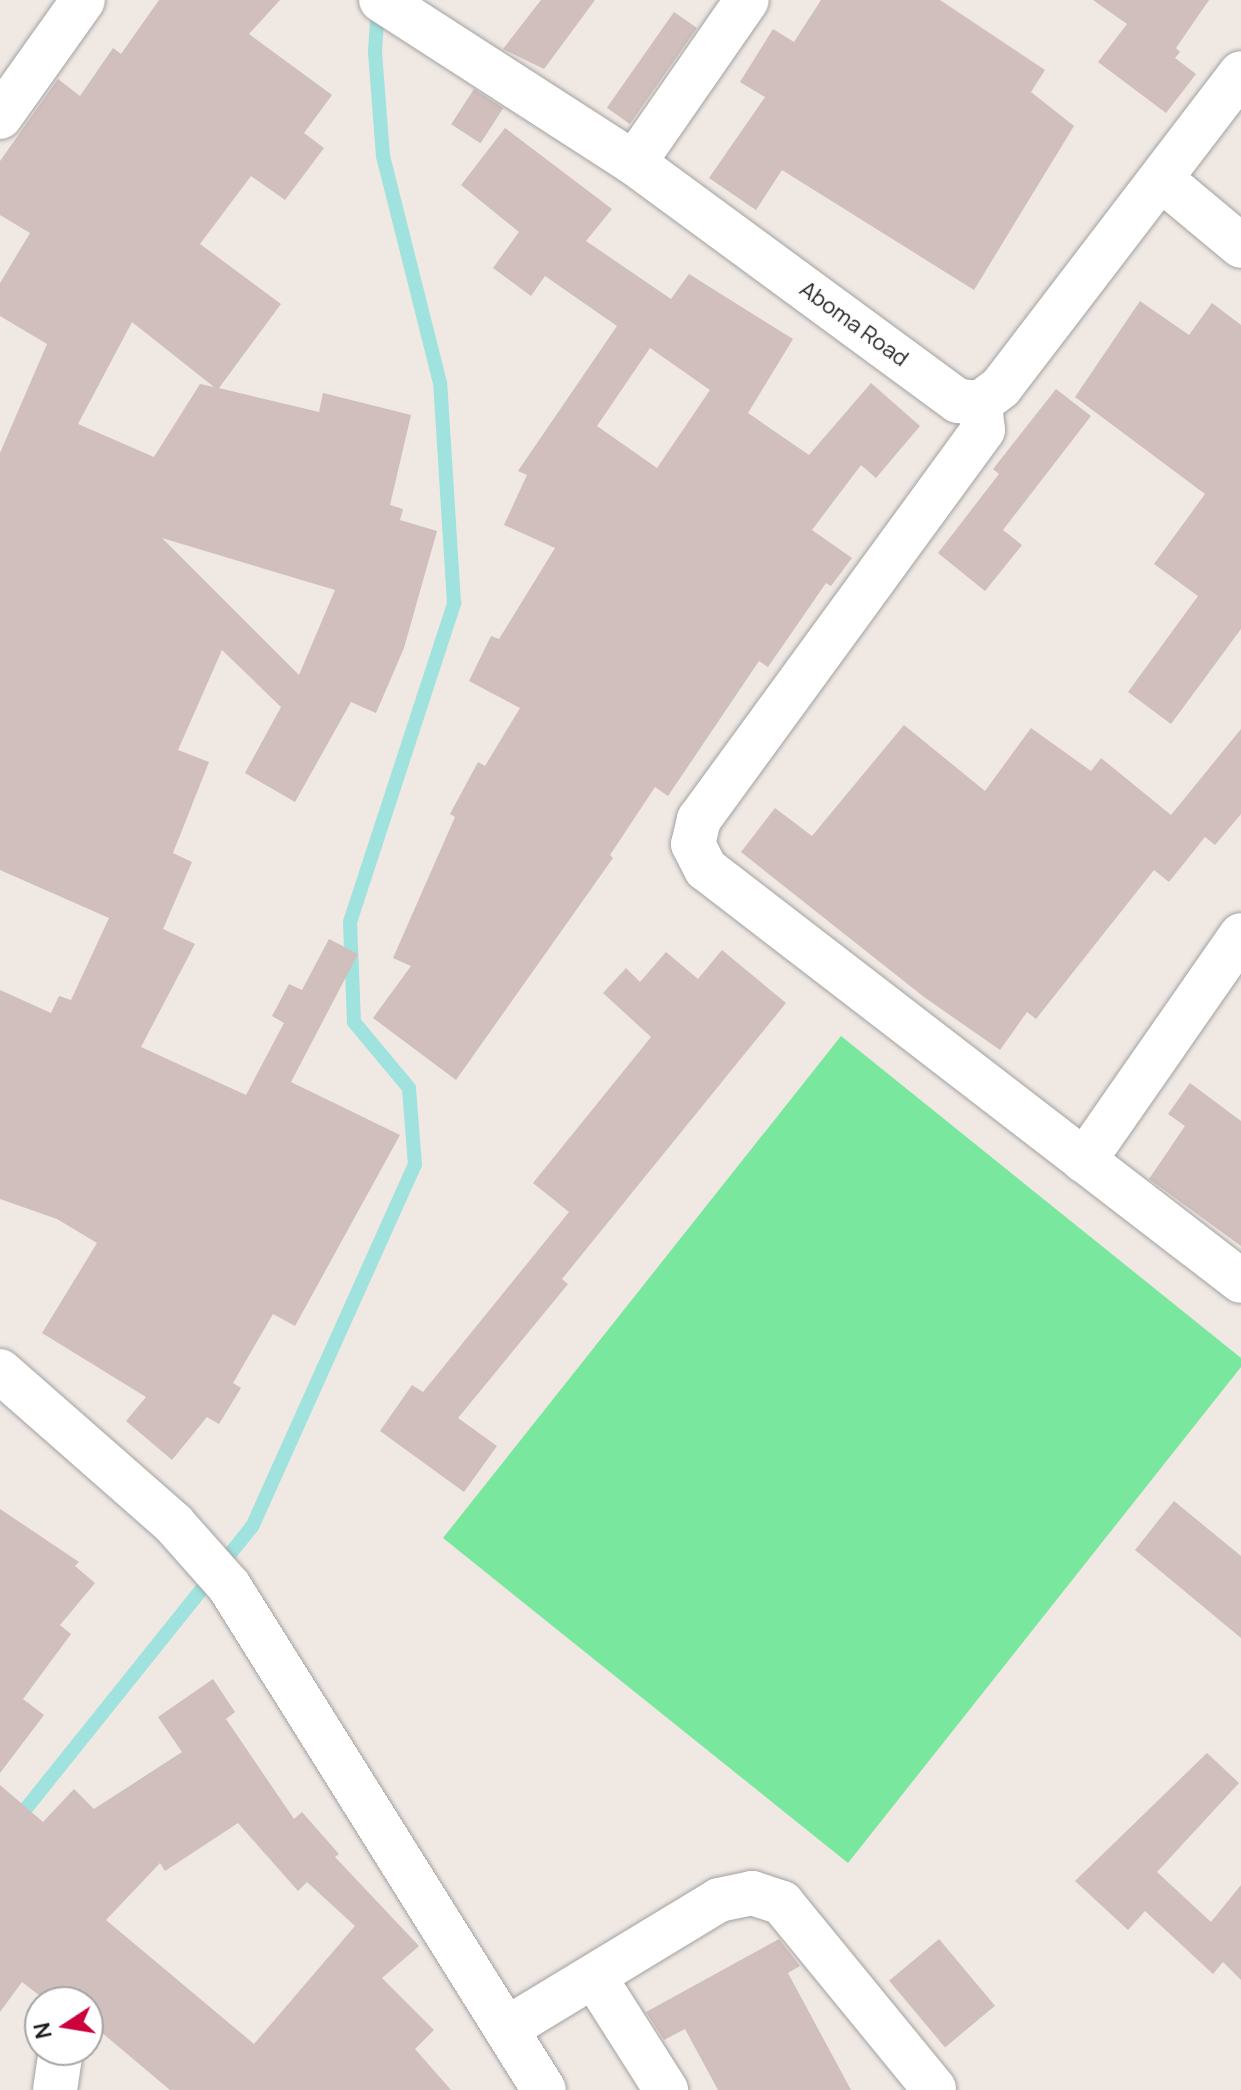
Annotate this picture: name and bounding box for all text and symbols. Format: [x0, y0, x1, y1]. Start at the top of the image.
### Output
street label: Aboma Road [795, 276, 913, 372]
north arrow [24, 1986, 104, 2066]
text: N [26, 2020, 59, 2041]

